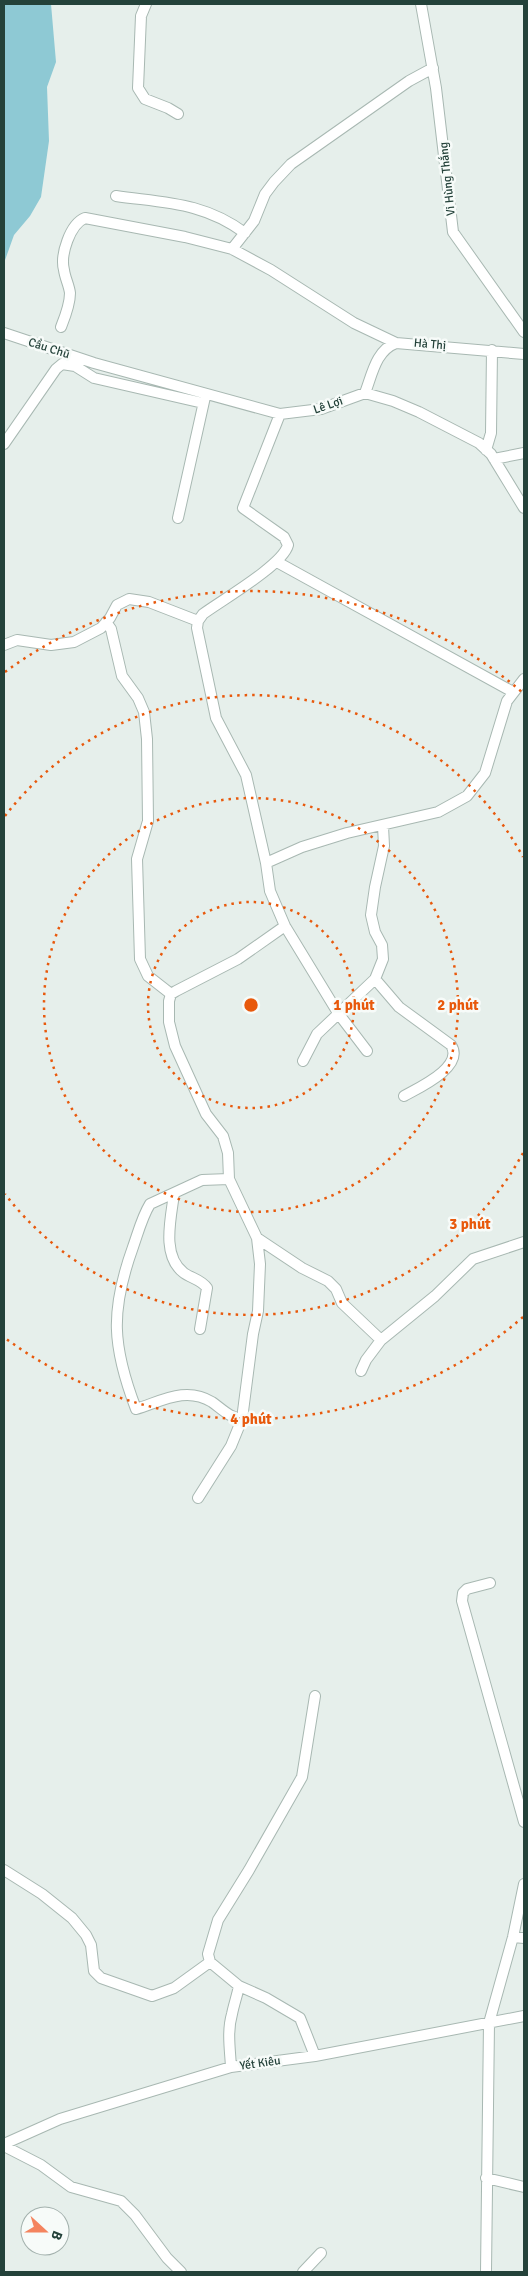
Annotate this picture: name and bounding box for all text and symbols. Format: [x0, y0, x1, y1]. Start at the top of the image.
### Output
street label: Vi Hùng Thắng [436, 141, 459, 217]
street label: Cầu Chũ [26, 335, 72, 362]
street label: Hà Thị [413, 336, 447, 353]
street label: Lê Lợi [311, 393, 345, 417]
centre of rings [242, 996, 260, 1014]
text: 1 phút [333, 996, 375, 1014]
text: 2 phút [437, 996, 479, 1014]
text: 3 phút [449, 1215, 491, 1233]
text: 4 phút [230, 1410, 272, 1428]
street label: Yết Kiêu [239, 2053, 281, 2074]
north arrow [20, 2206, 70, 2256]
text: B [47, 2228, 66, 2243]

